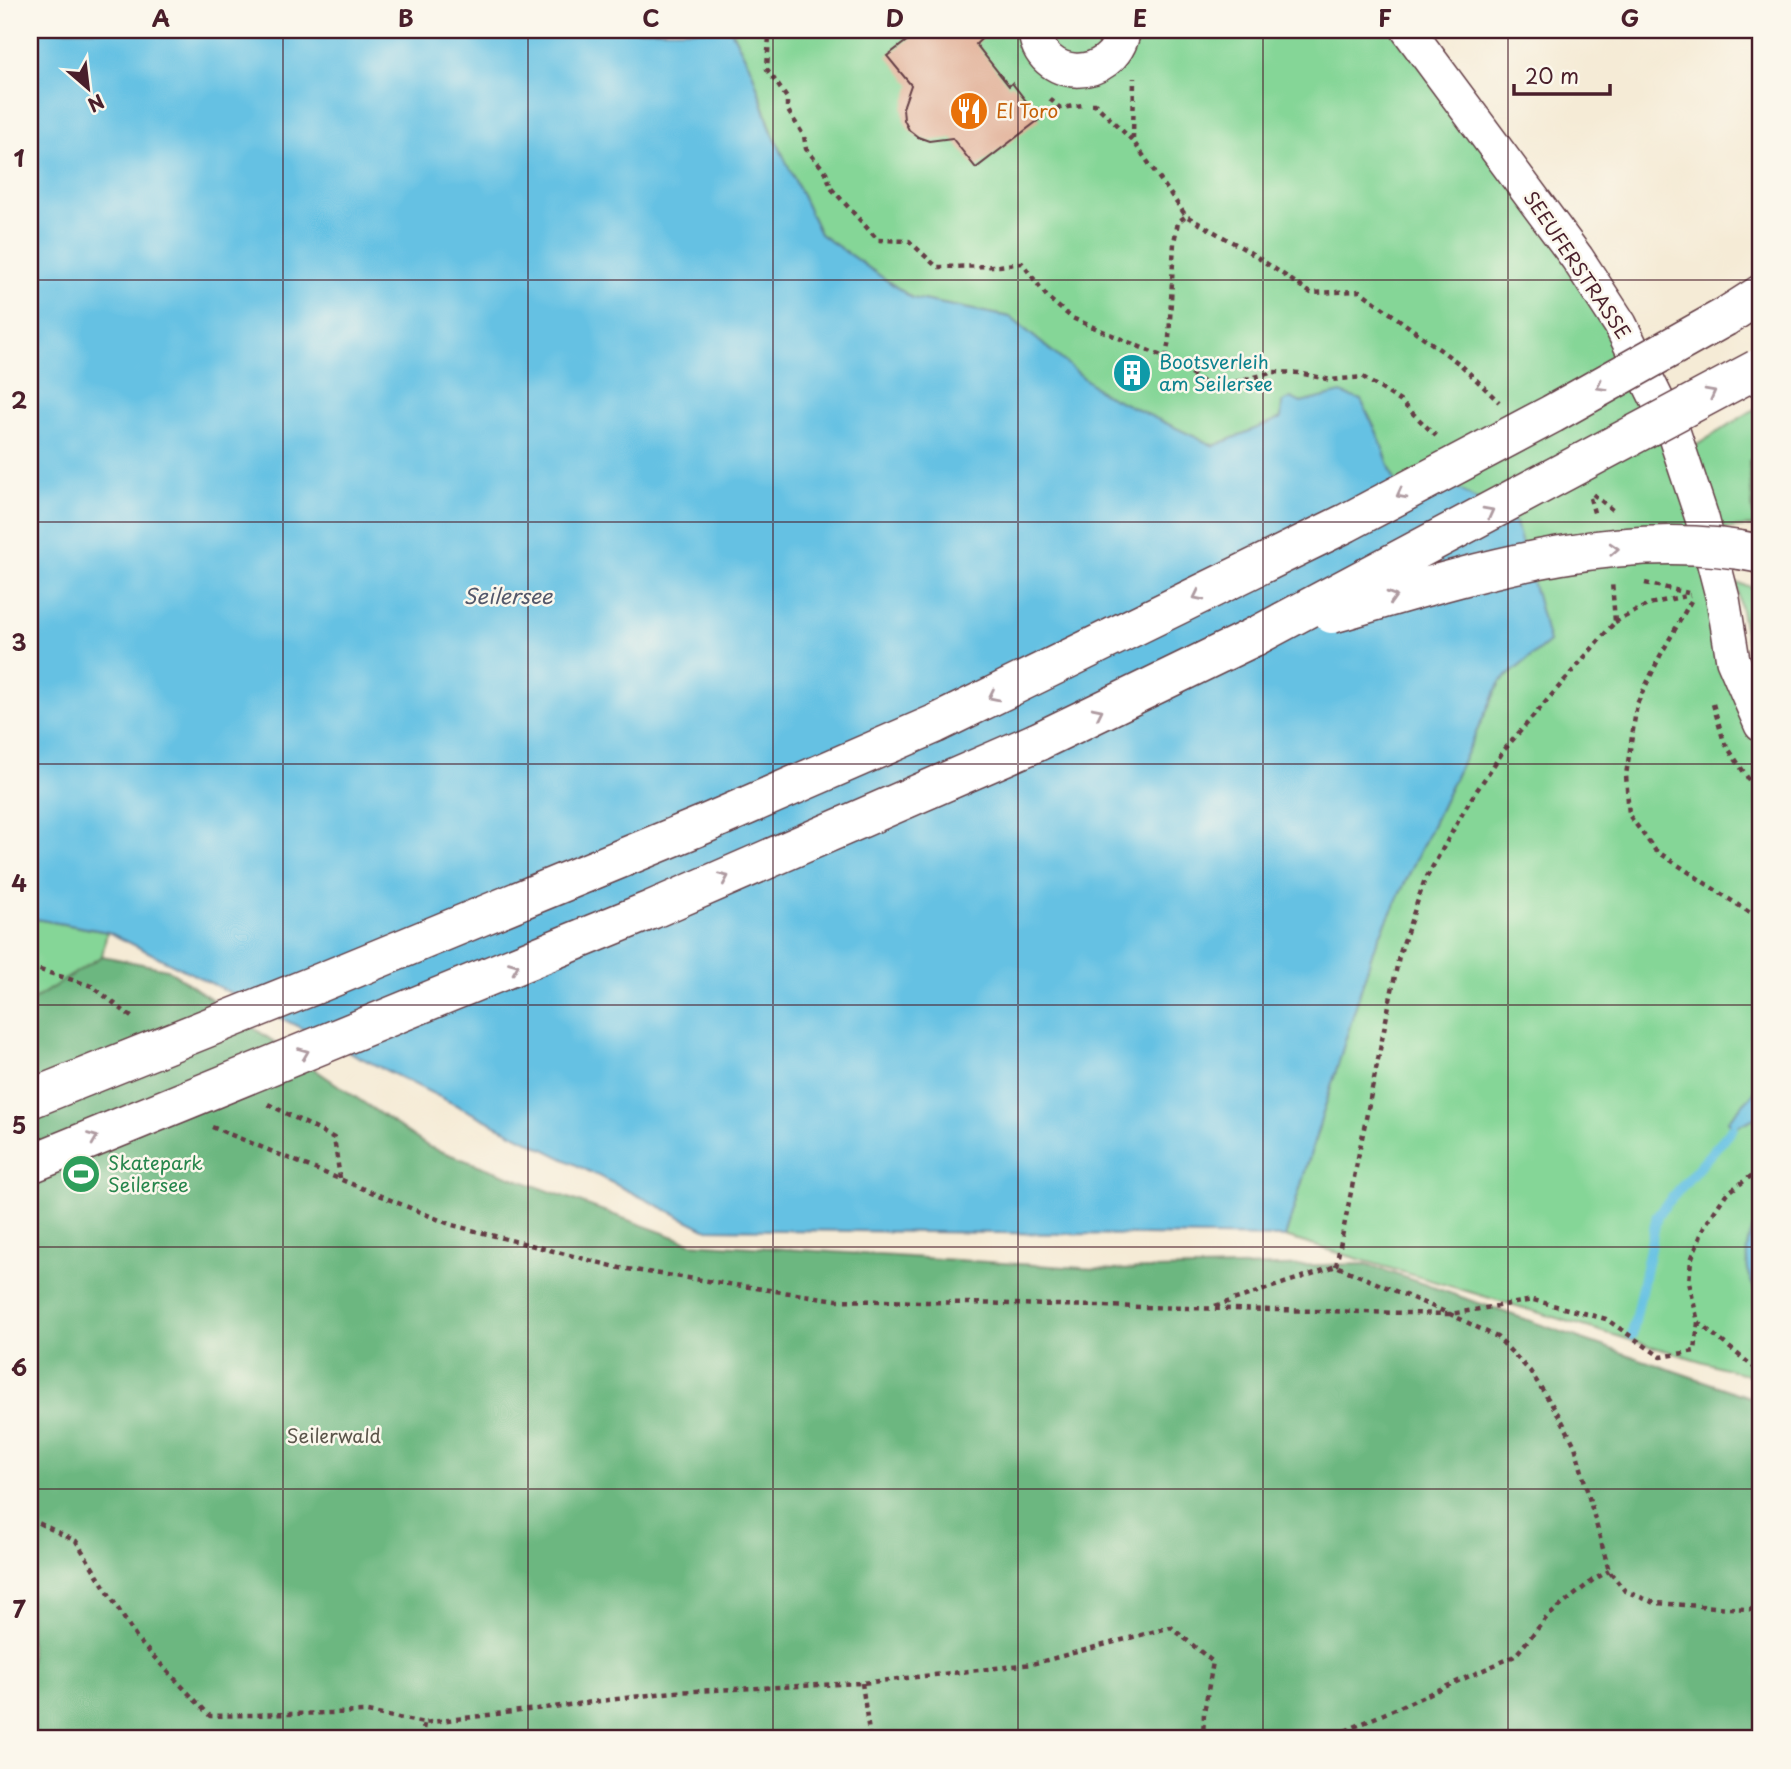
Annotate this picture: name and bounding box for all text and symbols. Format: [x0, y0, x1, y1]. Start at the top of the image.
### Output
text: A [152, 0, 170, 35]
text: B [398, 0, 414, 35]
text: C [642, 0, 660, 35]
text: D [886, 0, 904, 35]
text: E [1133, 0, 1147, 35]
text: F [1378, 0, 1392, 35]
text: G [1621, 0, 1639, 35]
north arrow [52, 52, 122, 122]
scale bar [1514, 52, 1611, 96]
text: 20 m [1525, 59, 1579, 91]
text: N [83, 88, 110, 120]
restaurant icon: El Toro [948, 90, 990, 132]
place label: El Toro [996, 96, 1058, 124]
text: 1 [14, 140, 25, 175]
street label: SEEUFERSTRASSE [1518, 185, 1638, 344]
place label: Bootsverleih am Seilersee [1159, 347, 1273, 397]
building icon: Bootsverleih am Seilersee [1111, 352, 1153, 394]
one-way arrow [1596, 378, 1608, 391]
text: 2 [11, 382, 27, 417]
one-way arrow [1704, 388, 1717, 401]
one-way arrow [1396, 486, 1408, 499]
one-way arrow [1482, 506, 1494, 520]
one-way arrow [1609, 542, 1620, 557]
water label: Seilersee [463, 579, 554, 611]
one-way arrow [1193, 588, 1205, 602]
one-way arrow [1386, 590, 1398, 605]
text: 3 [11, 624, 27, 659]
one-way arrow [988, 688, 1000, 702]
one-way arrow [1091, 706, 1103, 720]
text: 4 [11, 865, 27, 900]
one-way arrow [717, 872, 729, 886]
one-way arrow [508, 961, 520, 975]
one-way arrow [297, 1047, 309, 1061]
text: 5 [12, 1107, 26, 1142]
one-way arrow [86, 1133, 98, 1147]
place label: Skatepark Seilersee [108, 1148, 203, 1198]
sports icon: Skatepark Seilersee [60, 1153, 102, 1195]
text: 6 [11, 1349, 27, 1384]
park label: Seilerwald [287, 1421, 382, 1449]
text: 7 [12, 1591, 26, 1626]

